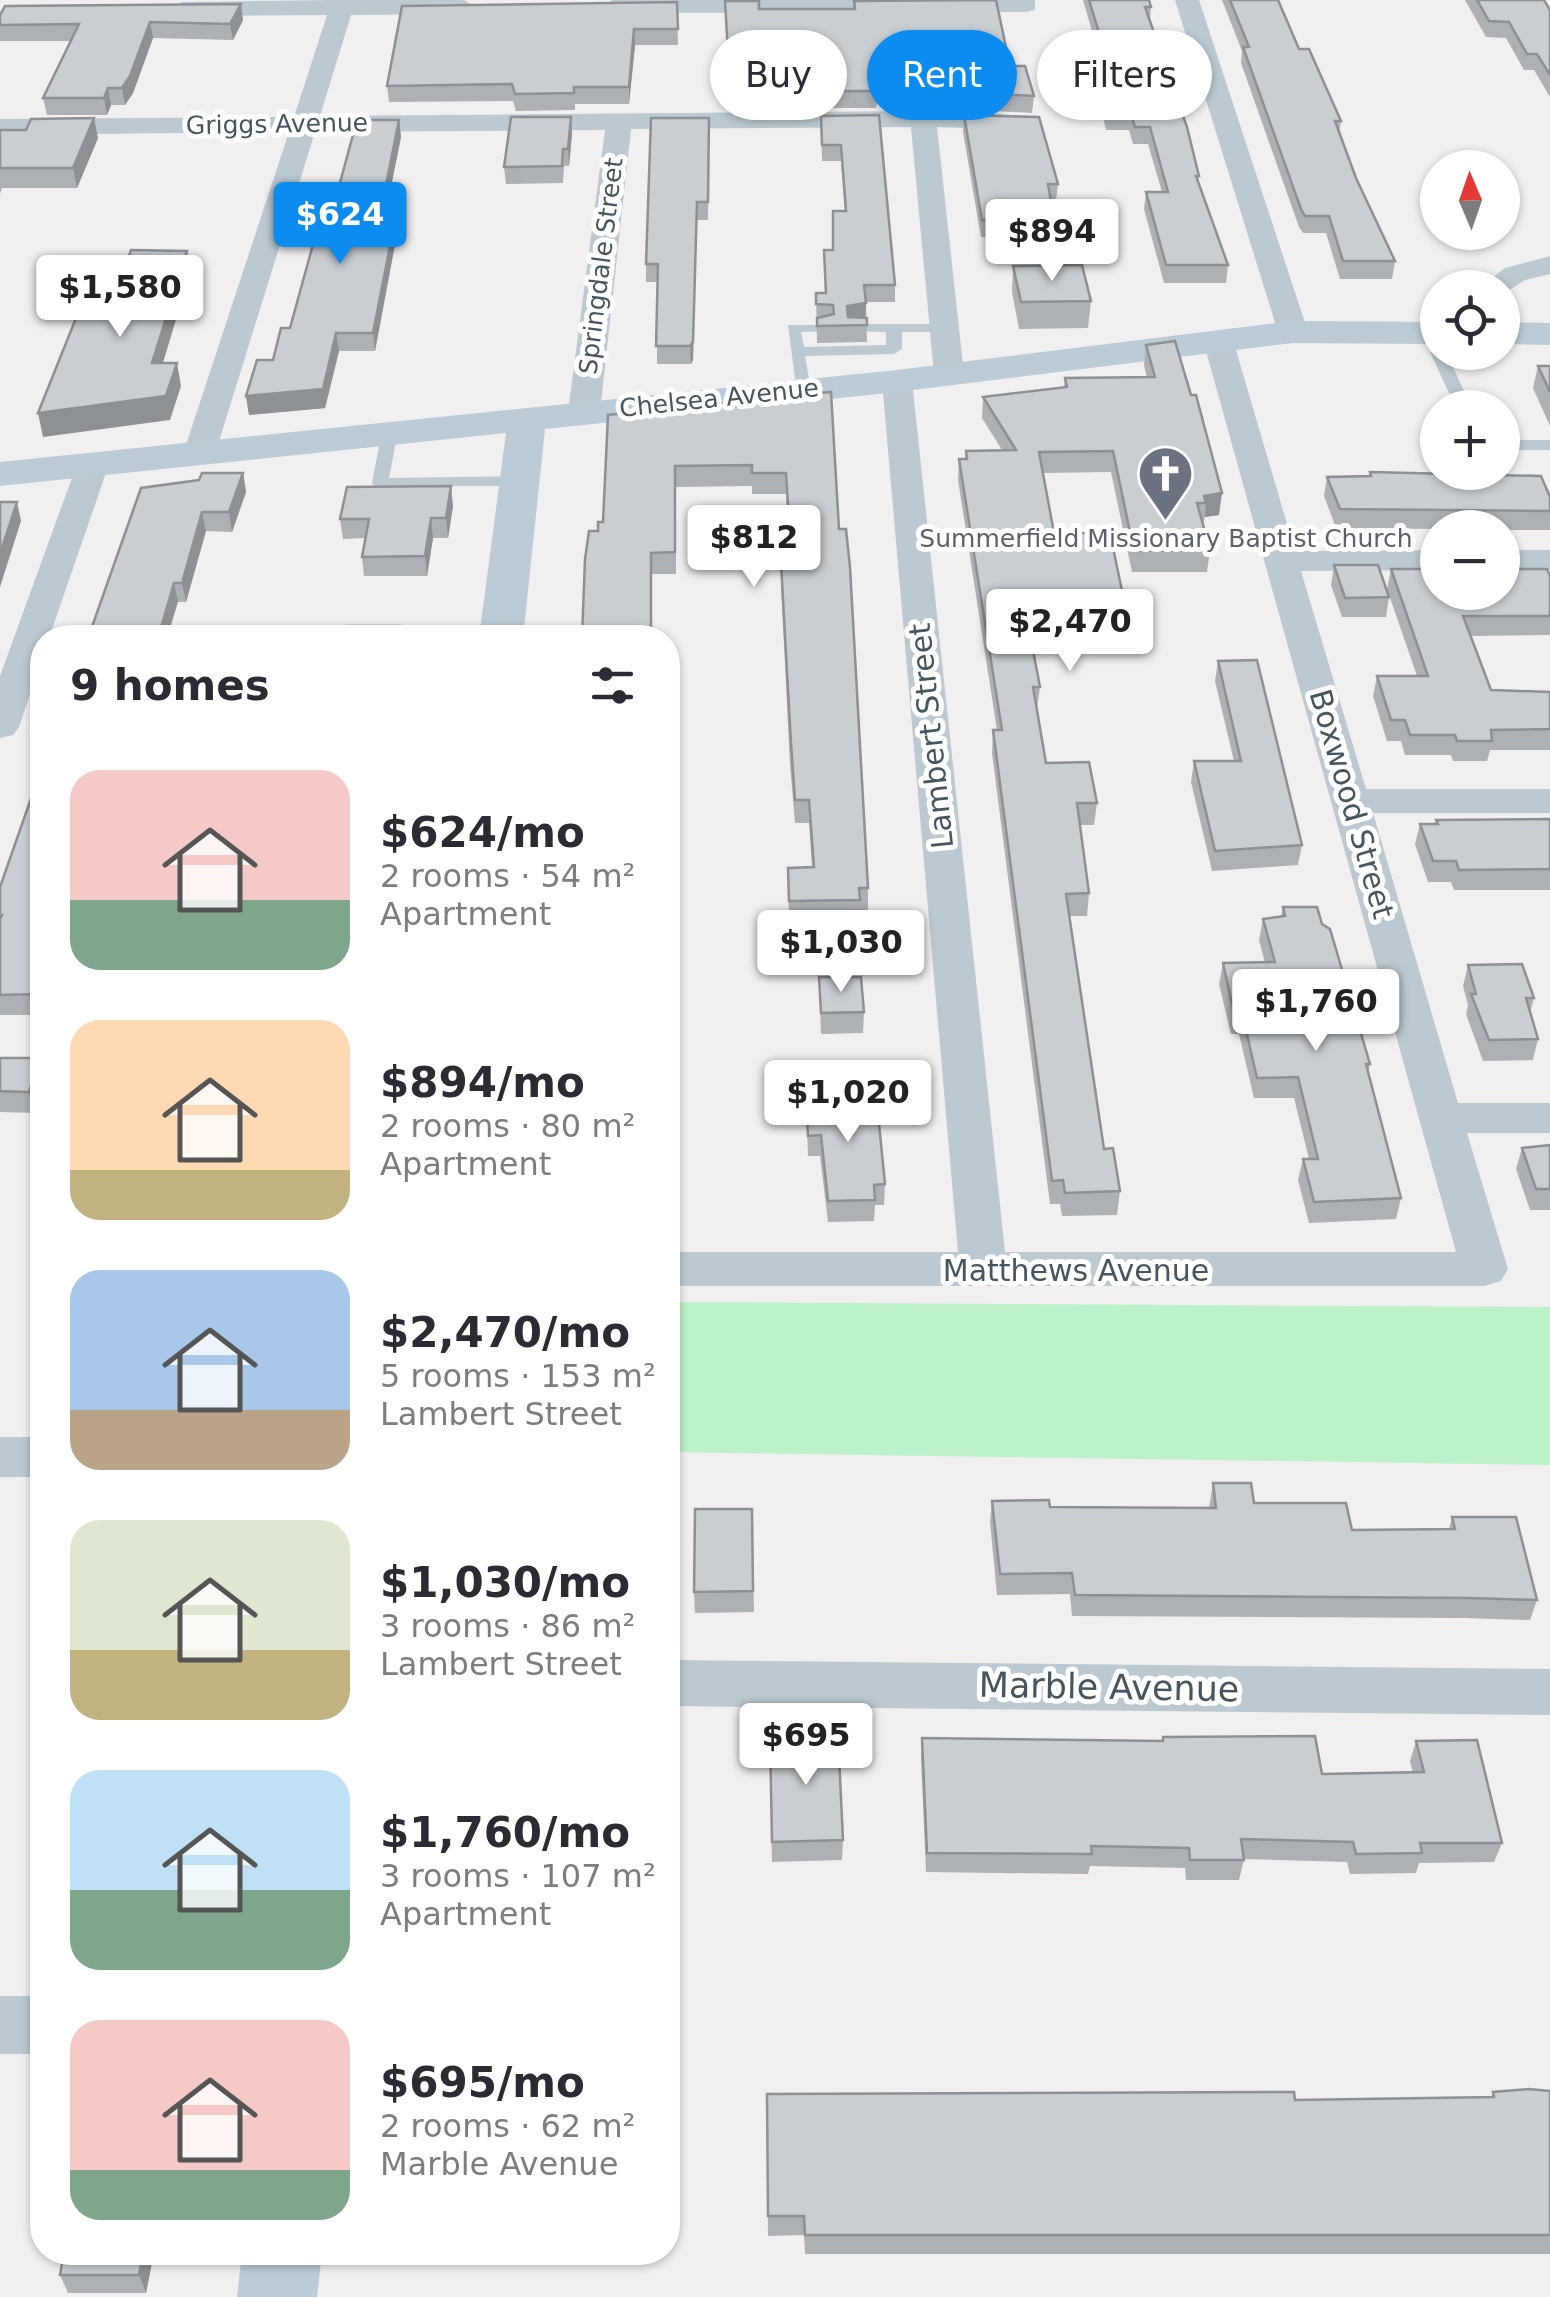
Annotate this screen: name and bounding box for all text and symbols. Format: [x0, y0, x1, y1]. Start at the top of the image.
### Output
chip: Buy [710, 30, 847, 120]
chip: Rent [867, 30, 1017, 120]
chip: Filters [1037, 30, 1212, 120]
street label: Griggs Avenue [186, 108, 368, 140]
north arrow [1420, 150, 1520, 250]
map controls [1420, 150, 1520, 610]
street label: Springdale Street [573, 156, 629, 376]
pin: $624 [281, 182, 399, 267]
text: $624 [295, 195, 385, 233]
pin: $894 [993, 199, 1111, 284]
text: $894 [1007, 212, 1097, 250]
pin: $1,580 [39, 255, 201, 340]
text: $1,580 [58, 268, 182, 306]
button: locate [1420, 270, 1520, 370]
street label: Chelsea Avenue [618, 373, 820, 423]
button: + [1420, 390, 1520, 490]
church icon: Summerfield Missionary Baptist Church [1136, 443, 1196, 522]
pin: $812 [695, 505, 813, 590]
button: − [1420, 510, 1520, 610]
text: $812 [709, 518, 799, 556]
place label: Summerfield Missionary Baptist Church [919, 524, 1413, 553]
pin: $2,470 [989, 589, 1151, 674]
text: $2,470 [1008, 602, 1132, 640]
street label: Lambert Street [902, 621, 960, 851]
icon: filters [585, 658, 640, 713]
text: 9 homes [70, 661, 270, 710]
street label: Boxwood Street [1303, 685, 1402, 923]
text: $624/mo [380, 808, 585, 857]
icon: home [150, 810, 270, 930]
text: 2 rooms · 54 m² [380, 857, 635, 895]
text: Apartment [380, 895, 551, 933]
pin: $1,030 [760, 910, 922, 995]
text: $1,030 [779, 923, 903, 961]
pin: $1,760 [1235, 969, 1397, 1054]
text: $1,760 [1254, 982, 1378, 1020]
text: $894/mo [380, 1058, 585, 1107]
icon: home [150, 1060, 270, 1180]
pin: $1,020 [767, 1060, 929, 1145]
text: $1,020 [786, 1073, 910, 1111]
text: 2 rooms · 80 m² [380, 1107, 635, 1145]
text: Apartment [380, 1145, 551, 1183]
street label: Matthews Avenue [943, 1253, 1209, 1288]
text: $2,470/mo [380, 1308, 630, 1357]
icon: home [150, 1310, 270, 1430]
text: 5 rooms · 153 m² [380, 1357, 656, 1395]
text: Lambert Street [380, 1395, 622, 1433]
text: $1,030/mo [380, 1558, 630, 1607]
icon: home [150, 1560, 270, 1680]
text: 3 rooms · 86 m² [380, 1607, 635, 1645]
text: Lambert Street [380, 1645, 622, 1683]
street label: Marble Avenue [978, 1665, 1240, 1709]
pin: $695 [747, 1703, 865, 1788]
text: $695 [761, 1716, 851, 1754]
text: $1,760/mo [380, 1808, 630, 1857]
icon: home [150, 1810, 270, 1930]
text: 3 rooms · 107 m² [380, 1857, 656, 1895]
text: Apartment [380, 1895, 551, 1933]
text: $695/mo [380, 2058, 585, 2107]
icon: home [150, 2060, 270, 2180]
text: 2 rooms · 62 m² [380, 2107, 635, 2145]
text: Marble Avenue [380, 2145, 618, 2183]

